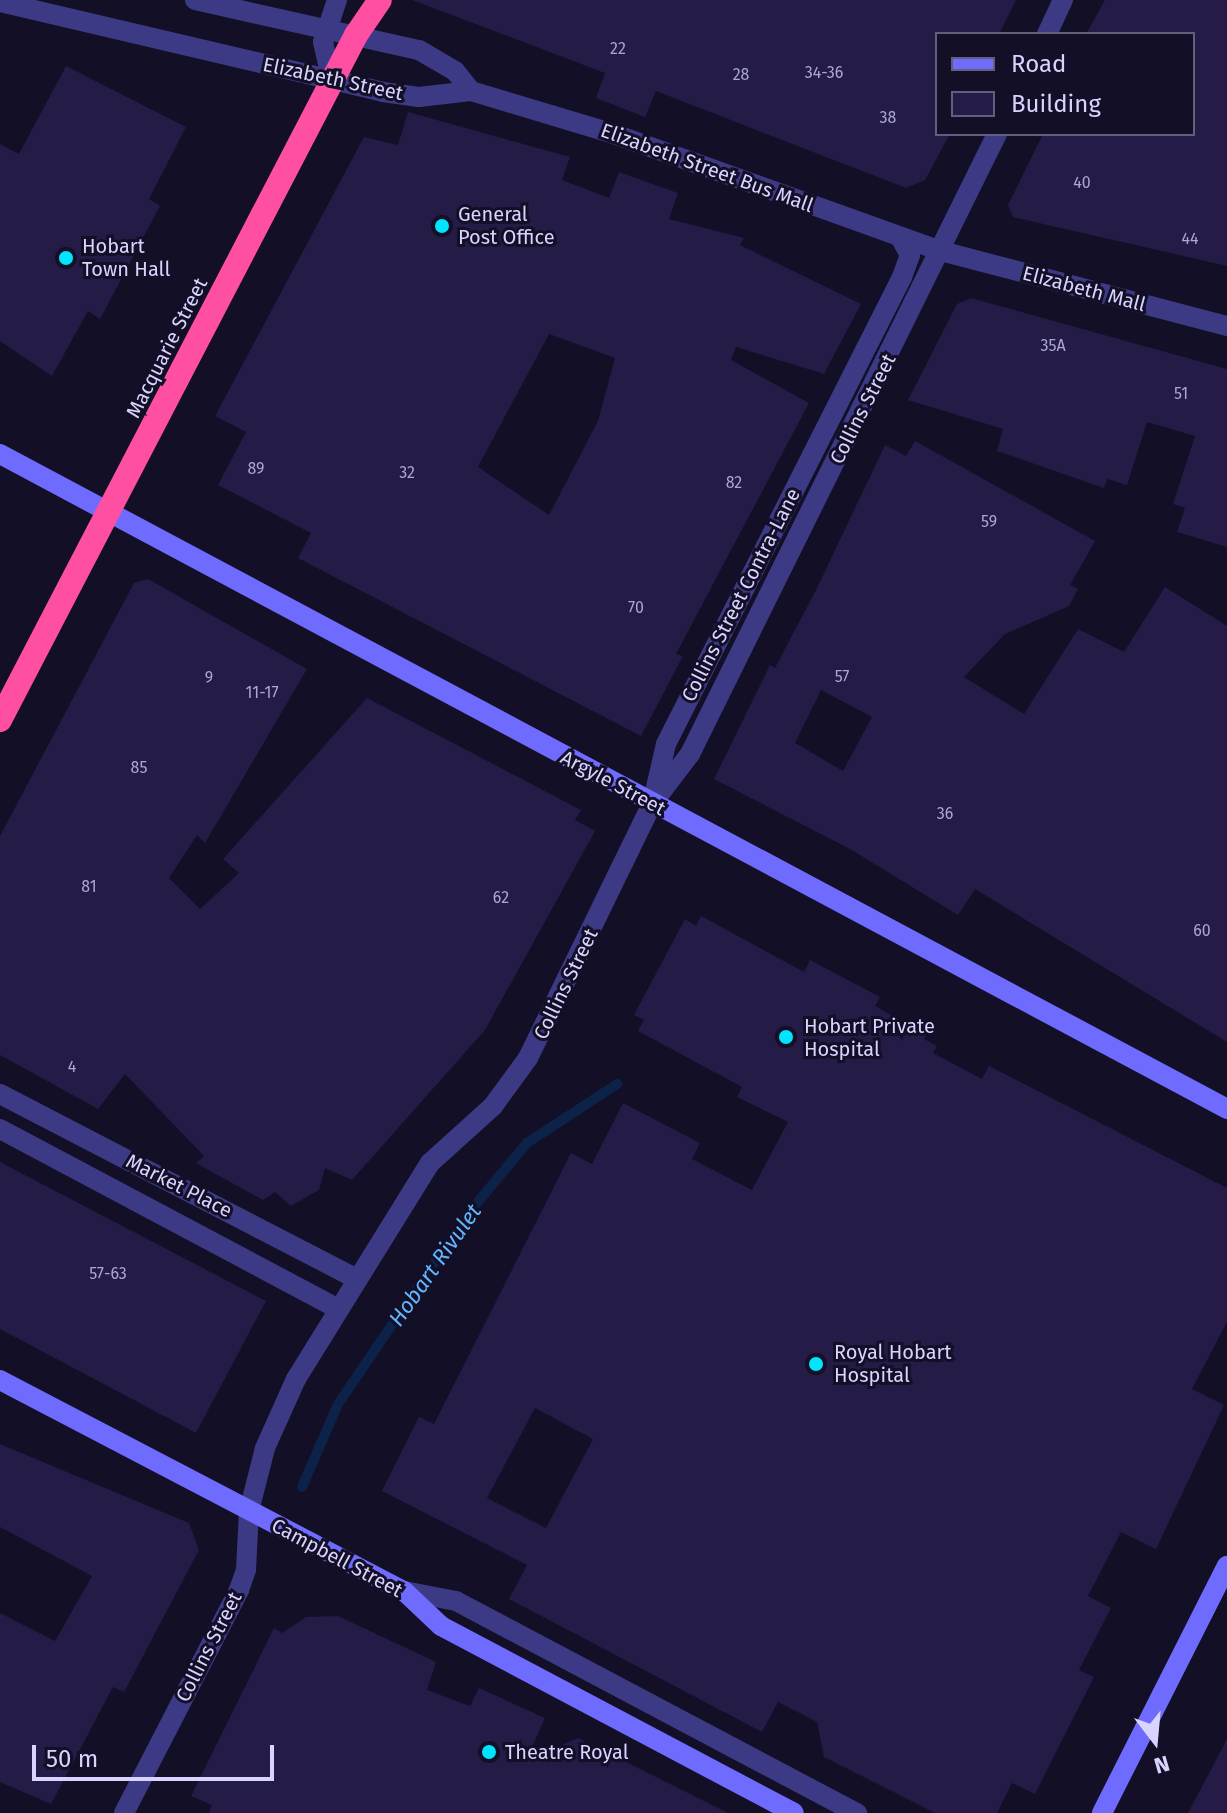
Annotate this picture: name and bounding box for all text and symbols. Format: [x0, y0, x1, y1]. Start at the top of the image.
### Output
legend [935, 32, 1195, 136]
house number: 22 [610, 39, 626, 59]
text: Road [1011, 50, 1066, 78]
street label: Elizabeth Street [261, 52, 405, 106]
house number: 34-36 [805, 63, 843, 83]
house number: 28 [733, 65, 749, 85]
text: Building [1011, 90, 1101, 118]
house number: 38 [880, 108, 896, 128]
street label: Elizabeth Street Bus Mall [597, 118, 817, 218]
house number: 40 [1073, 173, 1091, 193]
place label: General Post Office [458, 202, 555, 249]
marker: General Post Office [433, 217, 451, 235]
house number: 44 [1181, 229, 1199, 249]
place label: Hobart Town Hall [82, 234, 170, 281]
marker: Hobart Town Hall [57, 249, 75, 267]
street label: Elizabeth Mall [1020, 261, 1148, 317]
street label: Macquarie Street [121, 274, 213, 422]
house number: 35A [1040, 336, 1066, 356]
street label: Collins Street [825, 350, 901, 468]
house number: 51 [1174, 384, 1188, 404]
house number: 89 [248, 459, 264, 479]
house number: 32 [399, 463, 415, 483]
house number: 82 [726, 473, 742, 493]
street label: Collins Street Contra-Lane [677, 484, 805, 706]
house number: 59 [981, 512, 997, 532]
house number: 70 [628, 598, 644, 618]
house number: 57 [835, 667, 849, 687]
house number: 9 [205, 668, 213, 688]
house number: 11-17 [246, 683, 278, 703]
street label: Argyle Street [556, 745, 670, 821]
house number: 85 [131, 758, 147, 778]
house number: 36 [937, 804, 953, 824]
house number: 81 [81, 877, 97, 897]
house number: 62 [493, 888, 509, 908]
house number: 60 [1193, 921, 1211, 941]
street label: Collins Street [529, 925, 603, 1043]
place label: Hobart Private Hospital [804, 1014, 935, 1061]
marker: Hobart Private Hospital [775, 1026, 797, 1048]
house number: 4 [68, 1057, 76, 1077]
street label: Market Place [122, 1149, 236, 1223]
water label: Hobart Rivulet [383, 1199, 487, 1331]
house number: 57-63 [89, 1264, 127, 1284]
place label: Royal Hobart Hospital [834, 1340, 952, 1387]
marker: Royal Hobart Hospital [805, 1353, 827, 1375]
street label: Campbell Street [267, 1513, 407, 1603]
street label: Collins Street [171, 1588, 247, 1706]
north arrow [1115, 1701, 1195, 1781]
scale bar [36, 1729, 278, 1779]
place label: Theatre Royal [505, 1740, 629, 1764]
marker: Theatre Royal [480, 1743, 498, 1761]
text: 50 m [46, 1745, 98, 1773]
text: N [1151, 1750, 1172, 1780]

